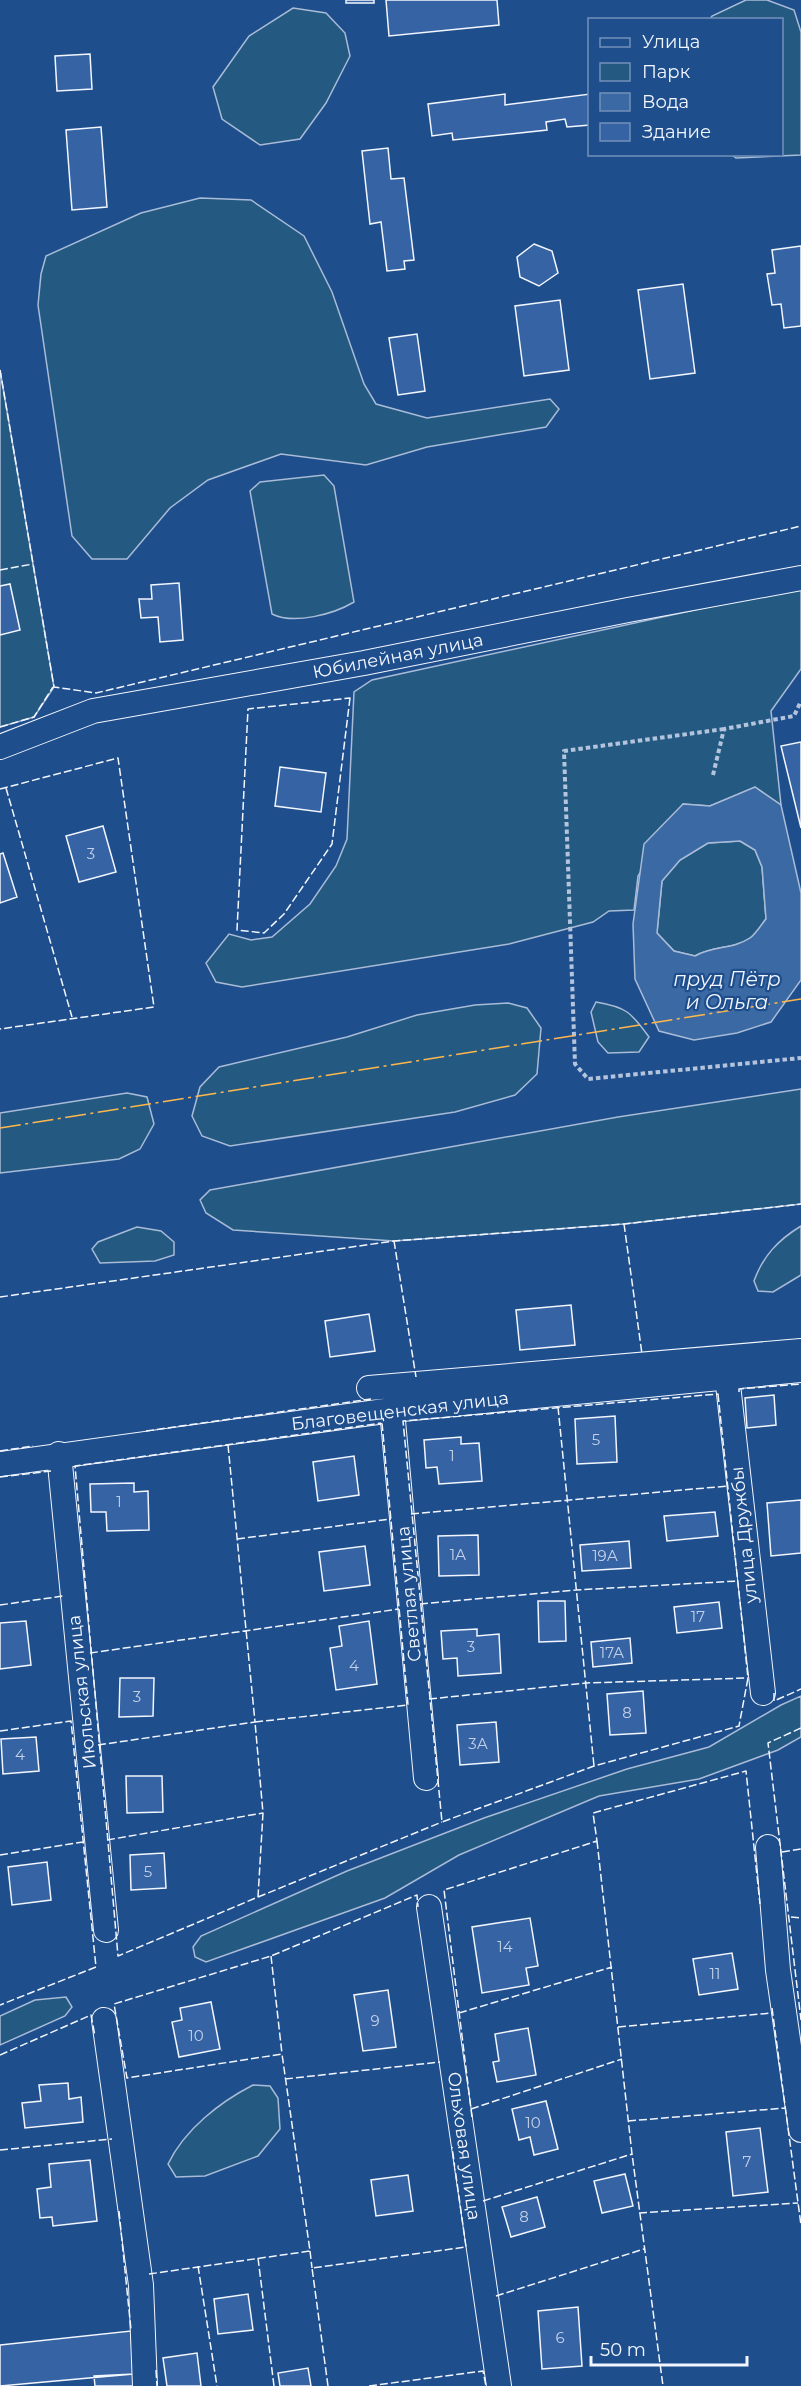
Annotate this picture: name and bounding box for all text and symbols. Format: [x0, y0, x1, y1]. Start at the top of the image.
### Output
legend [588, 18, 783, 156]
text: Улица [642, 31, 700, 53]
text: Парк [642, 61, 691, 83]
text: Вода [642, 91, 689, 113]
text: Здание [642, 121, 711, 143]
street label: Юбилейная улица [311, 629, 485, 683]
house number: 3 [87, 844, 95, 863]
water label: пруд Пётр и Ольга [673, 967, 781, 1014]
street label: Благовещенская улица [290, 1387, 510, 1435]
house number: 5 [592, 1430, 600, 1449]
house number: 1 [449, 1446, 455, 1465]
street label: улица Дружбы [726, 1465, 762, 1606]
house number: 1 [116, 1492, 122, 1511]
street label: Светлая улица [392, 1525, 426, 1663]
house number: 1А [450, 1545, 466, 1564]
house number: 19А [592, 1546, 618, 1565]
house number: 17 [691, 1607, 705, 1626]
street label: Июльская улица [63, 1614, 101, 1770]
house number: 3 [467, 1637, 475, 1656]
house number: 17А [600, 1643, 624, 1662]
house number: 4 [349, 1656, 359, 1675]
house number: 3 [133, 1687, 141, 1706]
house number: 8 [622, 1703, 632, 1722]
house number: 3А [468, 1734, 488, 1753]
house number: 4 [15, 1745, 25, 1764]
house number: 5 [144, 1862, 152, 1881]
house number: 14 [497, 1937, 513, 1956]
house number: 11 [710, 1964, 720, 1983]
house number: 9 [370, 2011, 380, 2030]
house number: 10 [188, 2026, 204, 2045]
street label: Ольховая улица [443, 2070, 485, 2222]
house number: 10 [525, 2113, 541, 2132]
house number: 7 [743, 2152, 752, 2171]
house number: 8 [519, 2207, 529, 2226]
house number: 6 [555, 2328, 565, 2347]
scale bar [591, 2329, 747, 2367]
text: 50 m [600, 2339, 646, 2361]

